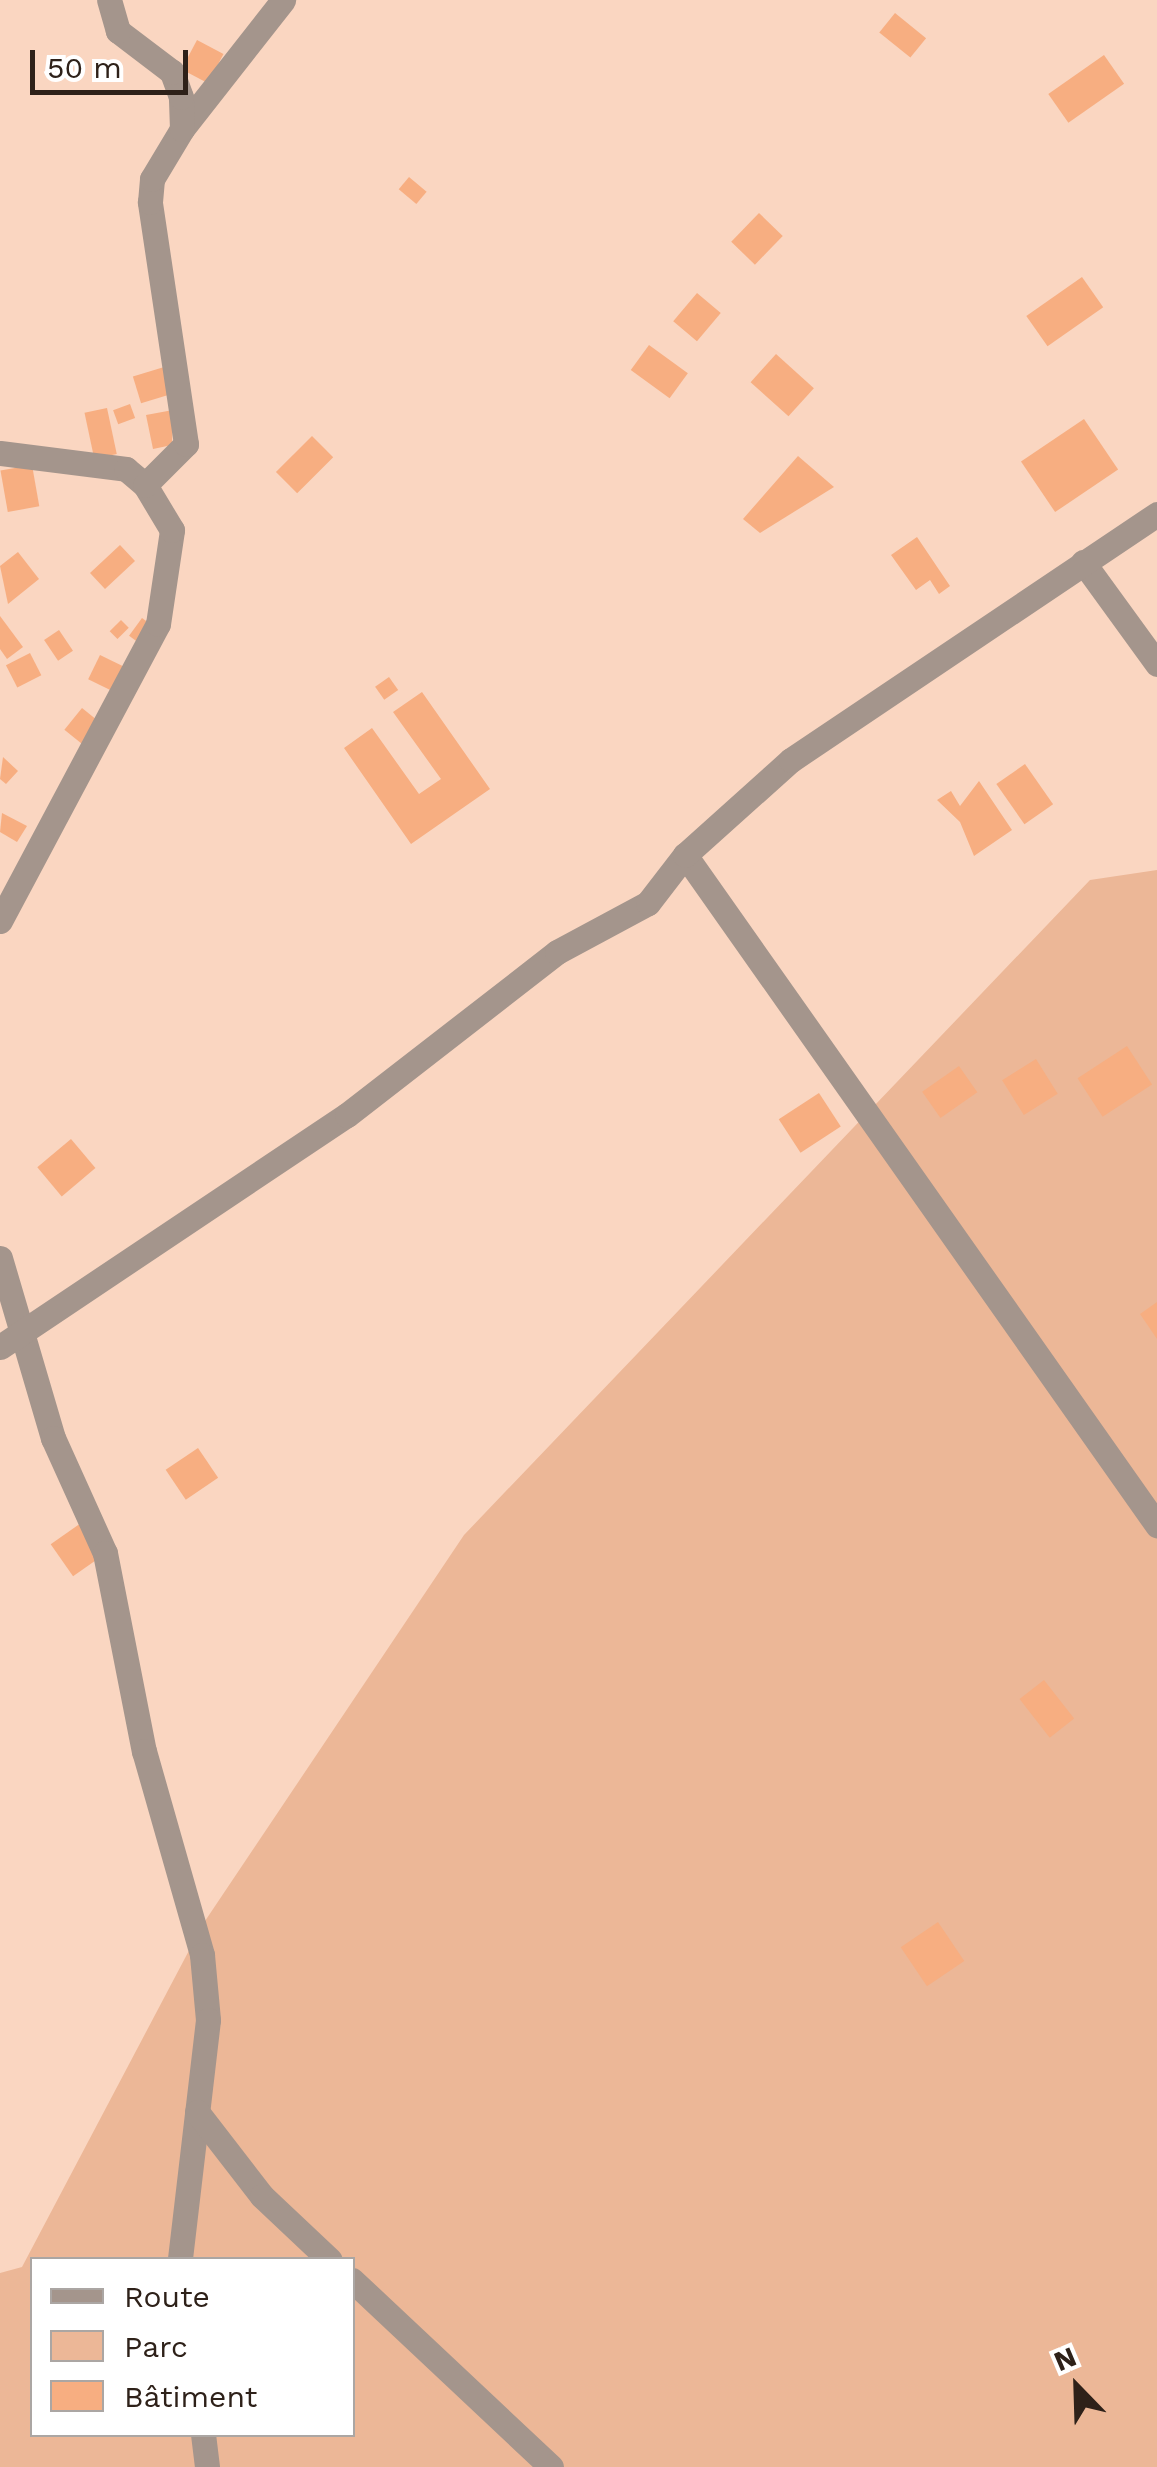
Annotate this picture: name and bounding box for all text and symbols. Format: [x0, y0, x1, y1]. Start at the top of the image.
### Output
scale bar [35, 30, 192, 92]
text: 50 m [47, 50, 122, 85]
legend [30, 2257, 355, 2437]
text: Route [124, 2279, 210, 2314]
text: Parc [124, 2329, 188, 2364]
north arrow [1027, 2337, 1127, 2437]
text: N [1049, 2340, 1081, 2378]
text: Bâtiment [124, 2379, 257, 2414]

